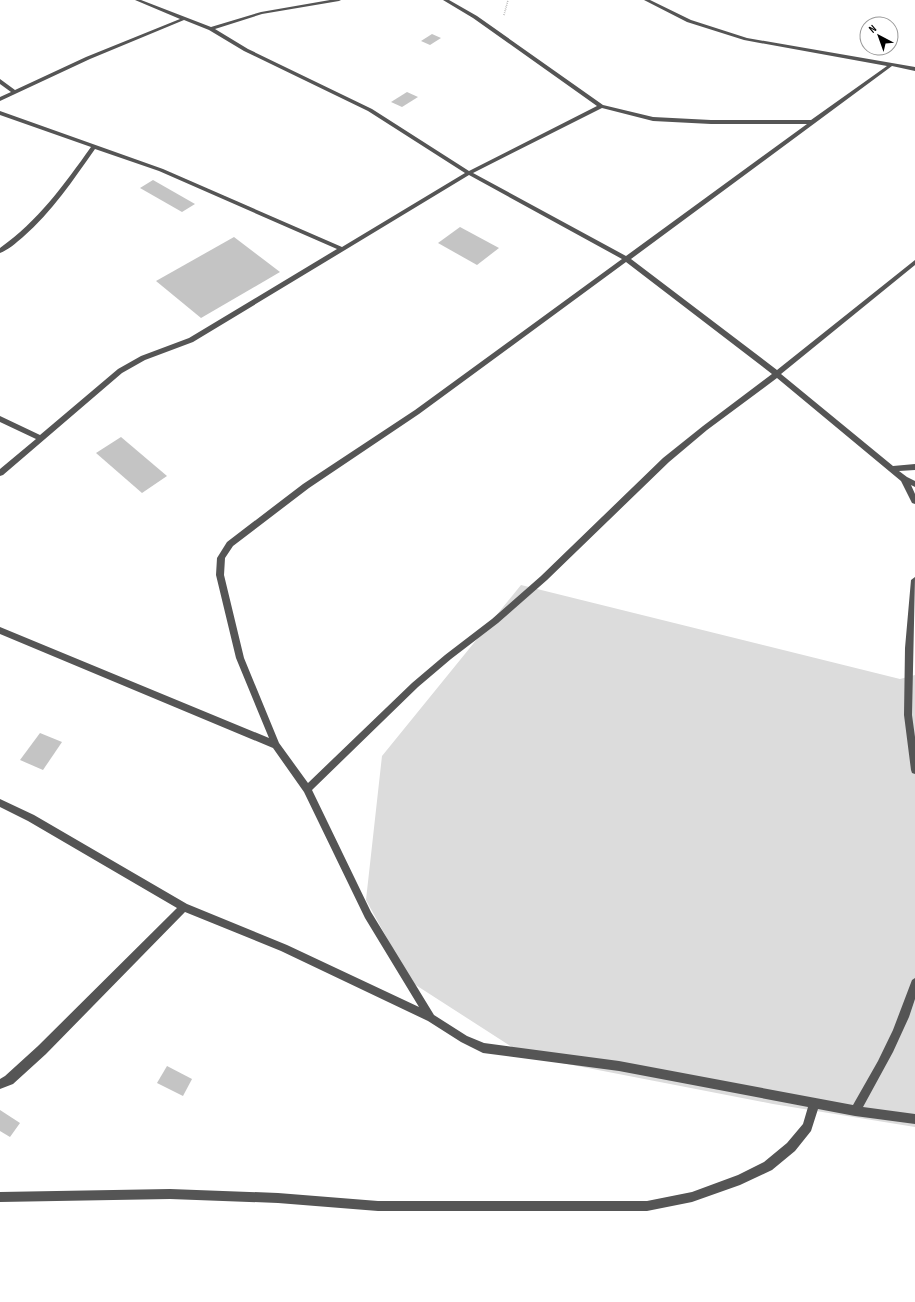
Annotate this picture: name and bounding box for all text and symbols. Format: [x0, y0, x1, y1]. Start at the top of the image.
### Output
north arrow [859, 16, 899, 56]
text: N [866, 22, 879, 36]

